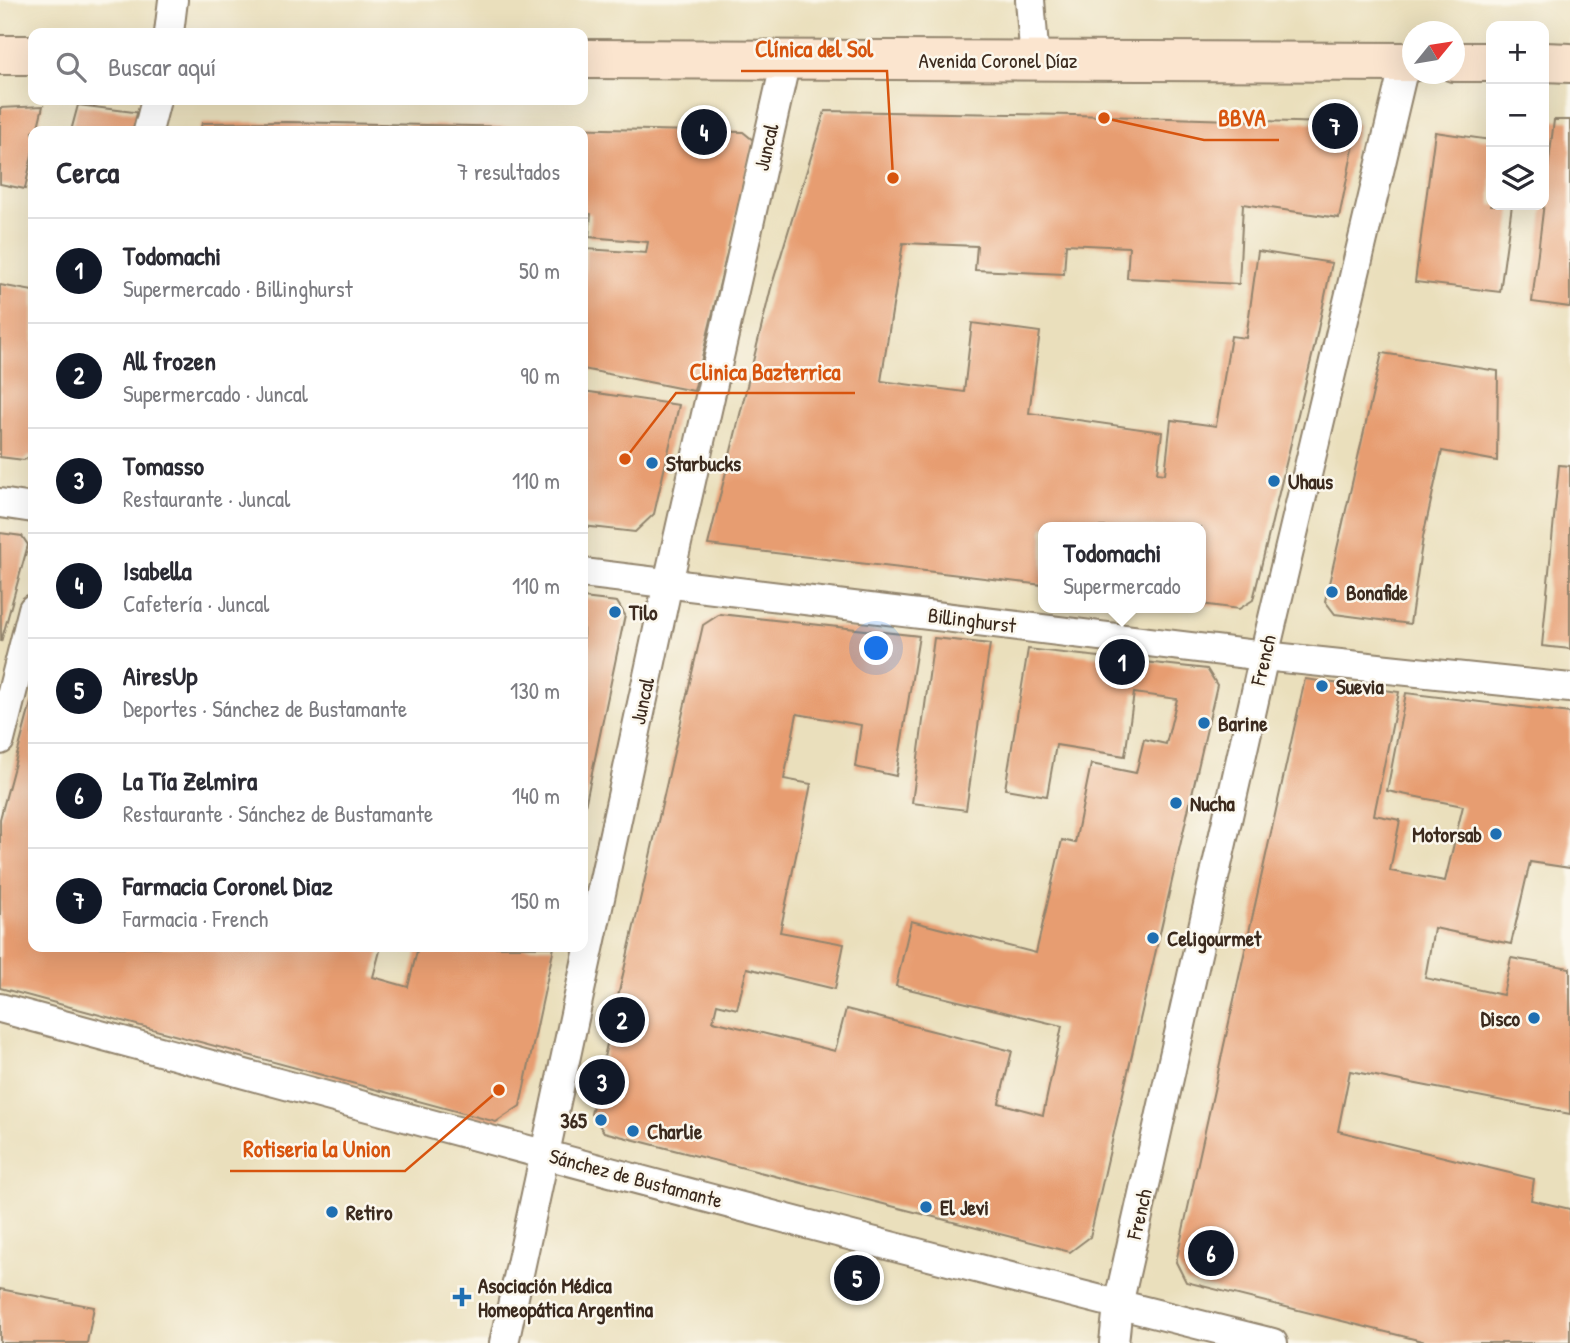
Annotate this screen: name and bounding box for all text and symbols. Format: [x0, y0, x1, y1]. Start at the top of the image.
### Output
north arrow [1402, 21, 1465, 84]
map controls [1486, 21, 1549, 210]
button: + [1486, 21, 1549, 84]
callout: Clínica del Sol [741, 27, 887, 71]
search box [28, 28, 588, 105]
text: Clínica del Sol [755, 33, 874, 64]
street label: Avenida Coronel Díaz [918, 46, 1078, 75]
icon: search [52, 48, 90, 86]
text: Buscar aquí [108, 49, 216, 84]
button: − [1486, 84, 1549, 147]
callout: BBVA [1204, 96, 1279, 140]
pin: 7 [1312, 100, 1358, 152]
text: BBVA [1218, 102, 1267, 133]
pin: 4 [681, 106, 727, 158]
street label: Juncal [747, 120, 786, 173]
button: layers [1486, 147, 1549, 210]
text: Cerca [56, 152, 119, 192]
text: 7 resultados [457, 156, 560, 187]
text: Todomachi [123, 238, 221, 273]
text: 1 [75, 255, 83, 286]
text: 50 m [519, 255, 560, 286]
text: Supermercado · Billinghurst [123, 273, 353, 304]
text: All frozen [123, 343, 216, 378]
callout: Clinica Bazterrica [676, 349, 855, 393]
text: Clinica Bazterrica [689, 356, 841, 387]
text: 2 [74, 360, 84, 391]
text: 90 m [520, 360, 560, 391]
text: Supermercado · Juncal [123, 378, 308, 409]
text: Tomasso [123, 448, 204, 483]
place label: Starbucks [666, 449, 741, 478]
marker: Starbucks [644, 455, 660, 471]
text: 3 [74, 465, 84, 496]
text: 110 m [512, 465, 560, 496]
place label: Uhaus [1288, 467, 1333, 496]
marker: Uhaus [1266, 473, 1282, 489]
text: Restaurante · Juncal [123, 483, 290, 514]
popup [1038, 522, 1206, 613]
text: Todomachi [1063, 535, 1161, 570]
text: Isabella [123, 553, 192, 588]
text: 4 [75, 570, 83, 601]
text: 110 m [512, 570, 560, 601]
text: Supermercado [1063, 570, 1181, 601]
place label: Bonafide [1346, 578, 1408, 607]
marker: Bonafide [1324, 584, 1340, 600]
text: Cafetería · Juncal [123, 588, 269, 619]
place label: Tilo [628, 598, 658, 627]
street label: Billinghurst [926, 600, 1018, 640]
marker: Tilo [607, 604, 623, 620]
your location [859, 631, 893, 665]
street label: French [1243, 632, 1283, 689]
pin: 1 [1099, 636, 1145, 688]
text: AiresUp [123, 658, 197, 693]
place label: Suevia [1336, 672, 1385, 701]
street label: Juncal [623, 674, 661, 727]
text: 5 [74, 675, 84, 706]
text: 130 m [510, 675, 560, 706]
marker: Suevia [1314, 678, 1330, 694]
text: Deportes · Sánchez de Bustamante [123, 693, 407, 724]
place label: Barine [1218, 709, 1268, 738]
marker: Barine [1196, 715, 1212, 731]
text: La Tía Zelmira [123, 763, 257, 798]
text: 6 [74, 780, 84, 811]
text: 140 m [512, 780, 560, 811]
place label: Nucha [1190, 789, 1236, 818]
marker: Nucha [1168, 795, 1184, 811]
text: Restaurante · Sánchez de Bustamante [123, 798, 433, 829]
place label: Motorsab [1412, 820, 1482, 849]
marker: Motorsab [1488, 826, 1504, 842]
text: Farmacia Coronel Diaz [123, 868, 333, 903]
text: 7 [73, 885, 85, 916]
text: 150 m [511, 885, 560, 916]
text: Farmacia · French [123, 903, 268, 934]
place label: Celigourmet [1167, 924, 1262, 954]
marker: Celigourmet [1145, 930, 1161, 946]
pin: 2 [599, 994, 645, 1046]
place label: Disco [1481, 1004, 1521, 1033]
marker: Disco [1526, 1010, 1542, 1026]
pin: 3 [579, 1056, 625, 1108]
place label: 365 [560, 1106, 587, 1135]
marker: 365 [593, 1112, 609, 1128]
place label: Charlie [647, 1117, 703, 1146]
marker: Charlie [625, 1123, 641, 1139]
callout: Rotiseria la Union [230, 1127, 405, 1171]
text: Rotiseria la Union [243, 1133, 391, 1164]
street label: Sánchez de Bustamante [546, 1141, 726, 1215]
street label: French [1119, 1186, 1159, 1243]
place label: El Jevi [940, 1193, 989, 1222]
place label: Retiro [346, 1198, 393, 1227]
marker: El Jevi [918, 1199, 934, 1215]
marker: Retiro [324, 1204, 340, 1220]
pin: 6 [1188, 1227, 1234, 1279]
pin: 5 [834, 1252, 880, 1304]
place label: Asociación Médica Homeopática Argentina [478, 1271, 654, 1325]
marker: Asociación Médica Homeopática Argentina [452, 1287, 472, 1307]

